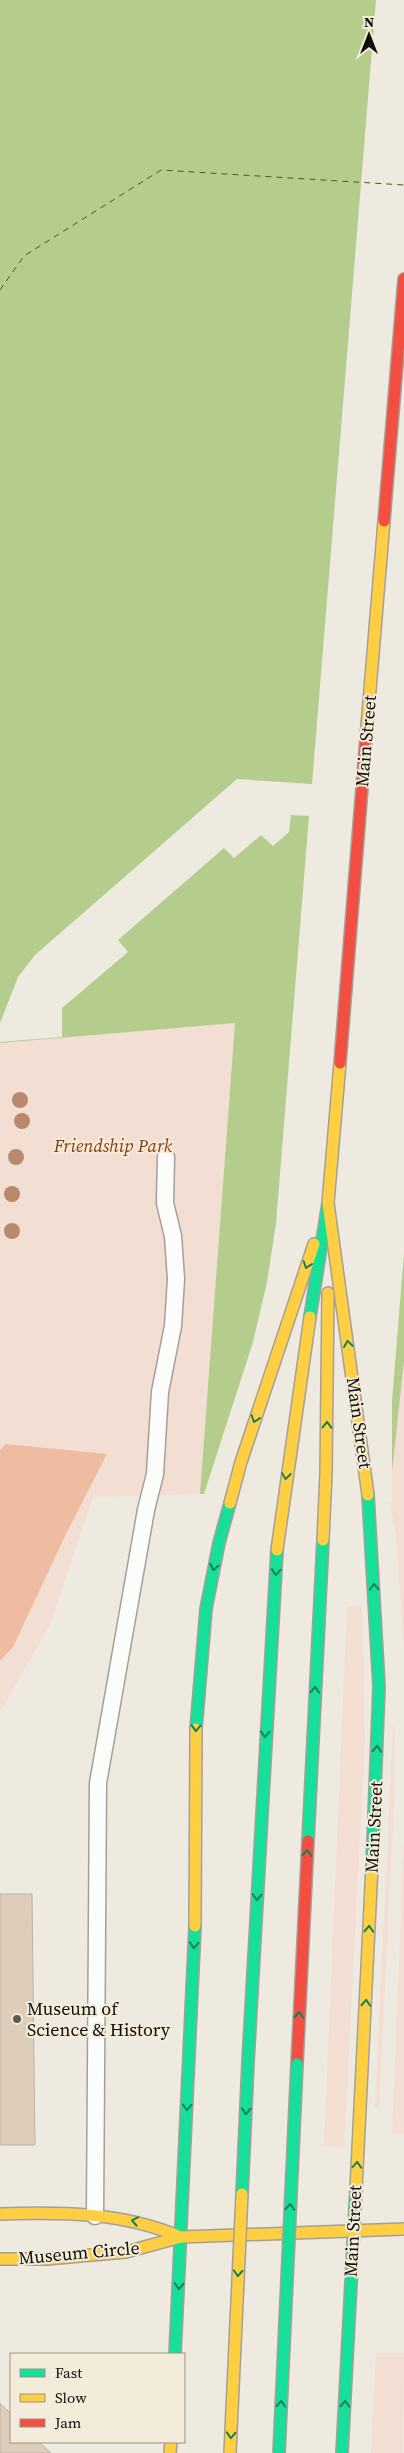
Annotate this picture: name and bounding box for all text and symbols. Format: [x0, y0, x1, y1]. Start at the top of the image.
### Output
north arrow [344, 10, 394, 60]
text: N [364, 12, 374, 32]
street label: Main Street [349, 694, 382, 788]
park label: Friendship Park [53, 1133, 173, 1158]
one-way arrow [303, 1261, 313, 1269]
one-way arrow [344, 1339, 354, 1348]
street label: Main Street [341, 1376, 378, 1470]
one-way arrow [251, 1415, 261, 1423]
one-way arrow [322, 1421, 332, 1429]
one-way arrow [282, 1471, 292, 1480]
one-way arrow [209, 1562, 219, 1571]
one-way arrow [270, 1568, 281, 1576]
one-way arrow [369, 1583, 380, 1591]
one-way arrow [310, 1686, 321, 1694]
one-way arrow [191, 1724, 201, 1732]
one-way arrow [260, 1730, 271, 1738]
one-way arrow [372, 1745, 383, 1753]
street label: Main Street [359, 1780, 388, 1874]
one-way arrow [302, 1849, 313, 1857]
one-way arrow [251, 1893, 262, 1901]
one-way arrow [364, 1925, 374, 1932]
one-way arrow [189, 1941, 200, 1949]
place label: Museum of Science & History [27, 1996, 171, 2042]
one-way arrow [360, 1999, 371, 2007]
one-way arrow [294, 2011, 305, 2019]
marker: Museum of Science & History [11, 2013, 23, 2025]
one-way arrow [182, 2104, 192, 2111]
one-way arrow [241, 2107, 251, 2115]
one-way arrow [352, 2161, 363, 2169]
street label: Main Street [338, 2184, 367, 2278]
one-way arrow [285, 2203, 296, 2211]
one-way arrow [131, 2217, 140, 2227]
street label: Museum Circle [17, 2235, 141, 2270]
one-way arrow [233, 2269, 244, 2277]
one-way arrow [174, 2282, 184, 2290]
legend [10, 2353, 185, 2443]
text: Fast [55, 2362, 82, 2383]
text: Slow [55, 2387, 87, 2408]
one-way arrow [276, 2400, 287, 2408]
one-way arrow [339, 2400, 350, 2408]
text: Jam [54, 2412, 82, 2433]
one-way arrow [225, 2431, 236, 2439]

